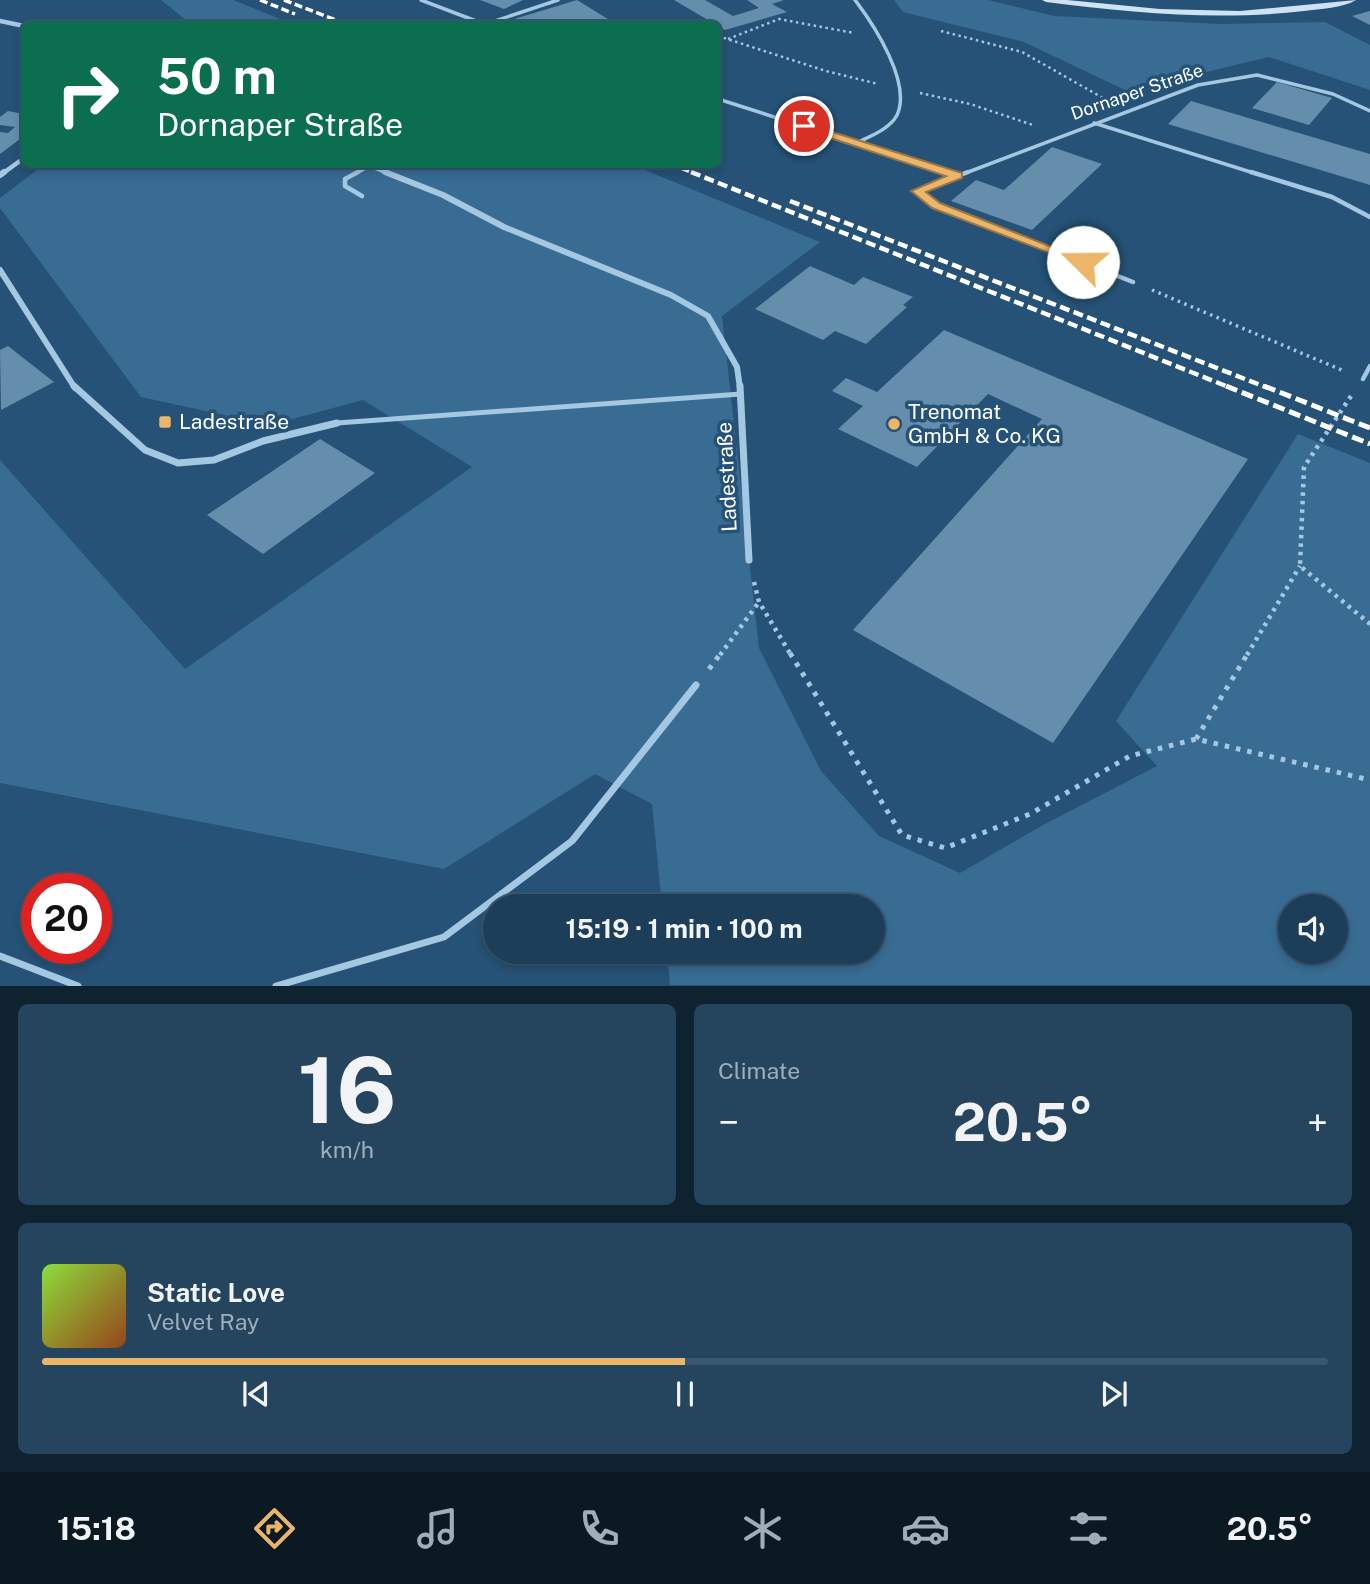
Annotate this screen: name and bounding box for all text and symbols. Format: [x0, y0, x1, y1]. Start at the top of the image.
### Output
text: 50 m [157, 47, 277, 105]
icon: right [42, 49, 133, 140]
street label: Dornaper Straße [1068, 59, 1206, 124]
pin [774, 96, 834, 156]
text: Dornaper Straße [157, 106, 403, 143]
icon: arrive [785, 107, 823, 145]
position arrow [1046, 225, 1120, 299]
place label: Trenomat GmbH & Co. KG [908, 399, 1061, 448]
place label: Ladestraße [179, 409, 289, 434]
marker: Ladestraße [157, 414, 173, 430]
marker: Trenomat GmbH & Co. KG [886, 416, 902, 432]
street label: Ladestraße [711, 421, 742, 533]
speed limit sign: 20 [21, 873, 112, 964]
map controls [1278, 894, 1348, 964]
button: sound [1278, 894, 1348, 964]
text: 15:19 · 1 min · 100 m [565, 913, 803, 944]
text: 16 [297, 1037, 397, 1143]
text: Climate [718, 1057, 800, 1084]
text: 20.5° [953, 1092, 1093, 1153]
text: − [718, 1100, 739, 1145]
text: + [1307, 1100, 1328, 1145]
text: km/h [320, 1136, 374, 1163]
text: Static Love [147, 1277, 285, 1308]
text: Velvet Ray [147, 1308, 259, 1335]
icon: previous [237, 1375, 275, 1413]
icon: pause [666, 1375, 704, 1413]
icon: next [1095, 1375, 1133, 1413]
icon: directions [250, 1504, 299, 1553]
icon: music [413, 1504, 462, 1553]
icon: phone [575, 1504, 624, 1553]
icon: climate [738, 1504, 787, 1553]
icon: car [901, 1504, 950, 1553]
icon: filters [1064, 1504, 1113, 1553]
text: 15:18 [57, 1510, 136, 1547]
text: 20.5° [1227, 1510, 1313, 1547]

